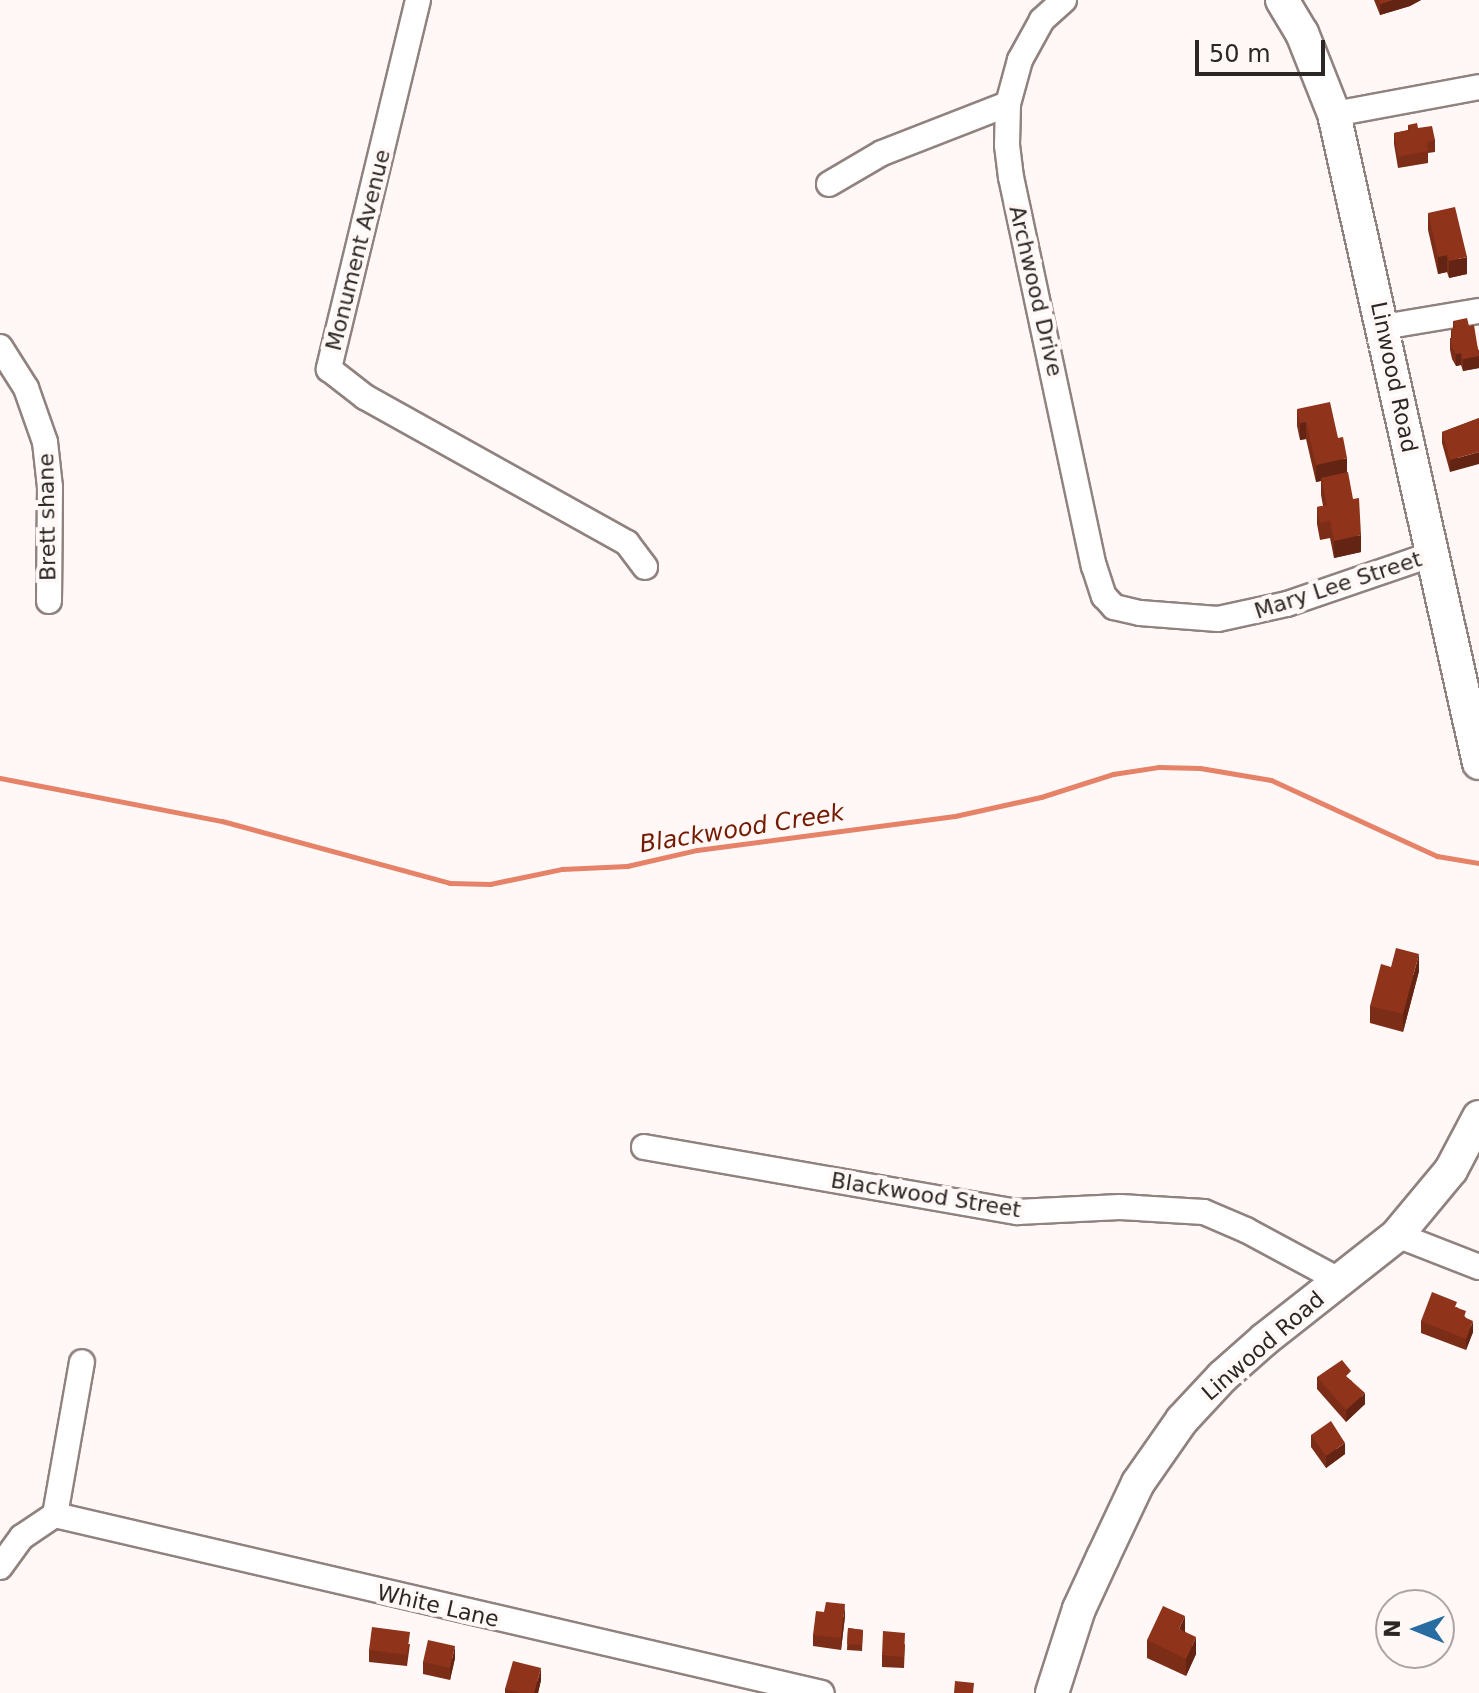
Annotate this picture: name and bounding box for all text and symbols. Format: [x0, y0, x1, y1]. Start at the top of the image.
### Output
scale bar [1199, 24, 1329, 74]
text: 50 m [1209, 40, 1271, 68]
street label: Monument Avenue [320, 147, 396, 353]
street label: Archwood Drive [1004, 203, 1068, 379]
street label: Linwood Road [1365, 299, 1423, 455]
street label: Brett shane [33, 453, 61, 581]
street label: Mary Lee Street [1251, 546, 1425, 624]
water label: Blackwood Creek [638, 799, 846, 859]
street label: Blackwood Street [829, 1167, 1023, 1223]
street label: Linwood Road [1196, 1286, 1330, 1406]
street label: White Lane [375, 1579, 501, 1633]
north arrow [1375, 1589, 1455, 1669]
text: N [1380, 1619, 1405, 1638]

